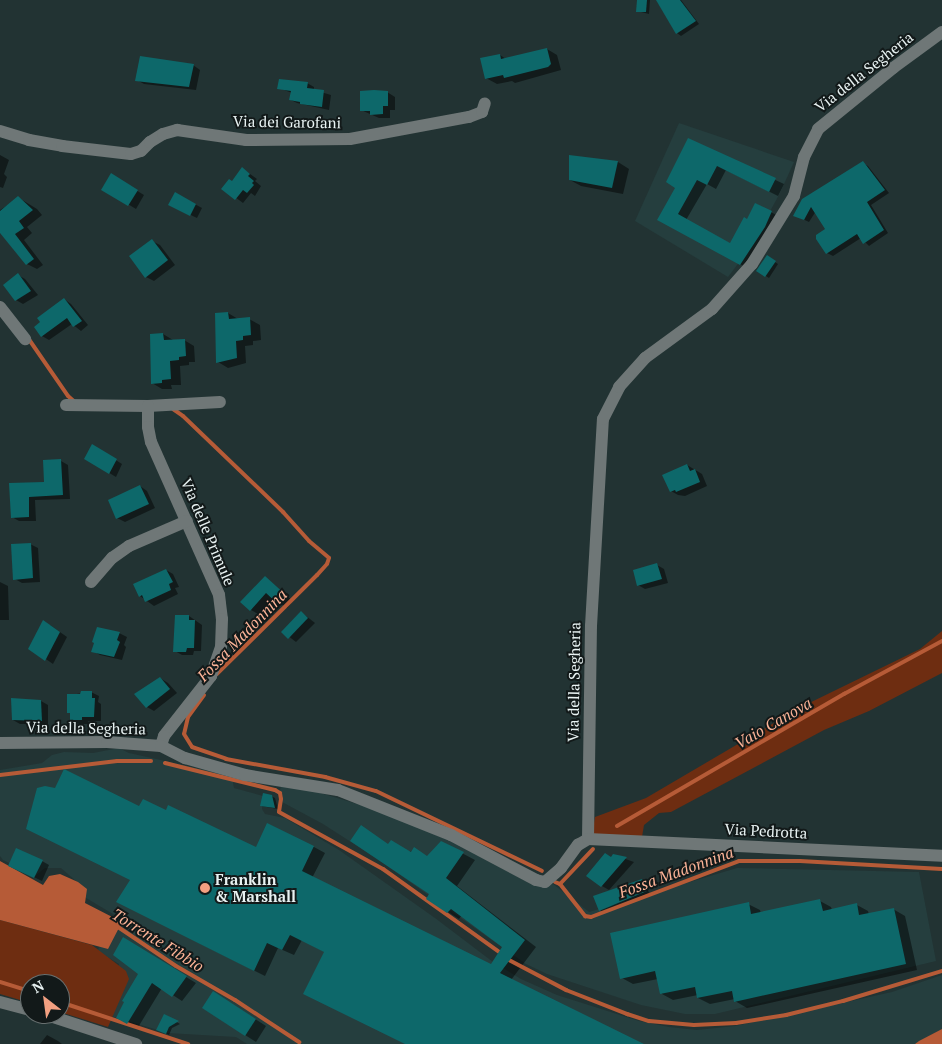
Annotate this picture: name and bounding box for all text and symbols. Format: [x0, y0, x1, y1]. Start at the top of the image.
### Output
street label: Via della Segheria [811, 28, 917, 116]
street label: Via dei Garofani [233, 112, 341, 132]
street label: Via delle Primule [177, 476, 239, 588]
water label: Fossa Madonnina [193, 585, 291, 685]
street label: Via della Segheria [564, 622, 584, 742]
water label: Vaio Canova [731, 693, 815, 753]
street label: Via della Segheria [26, 718, 146, 738]
street label: Via Pedrotta [724, 820, 808, 842]
water label: Fossa Madonnina [616, 842, 736, 902]
place label: Franklin & Marshall [215, 870, 296, 905]
marker: Franklin & Marshall [199, 882, 211, 894]
water label: Torrente Fibbio [109, 904, 207, 976]
north arrow [20, 974, 70, 1024]
text: N [28, 976, 47, 997]

